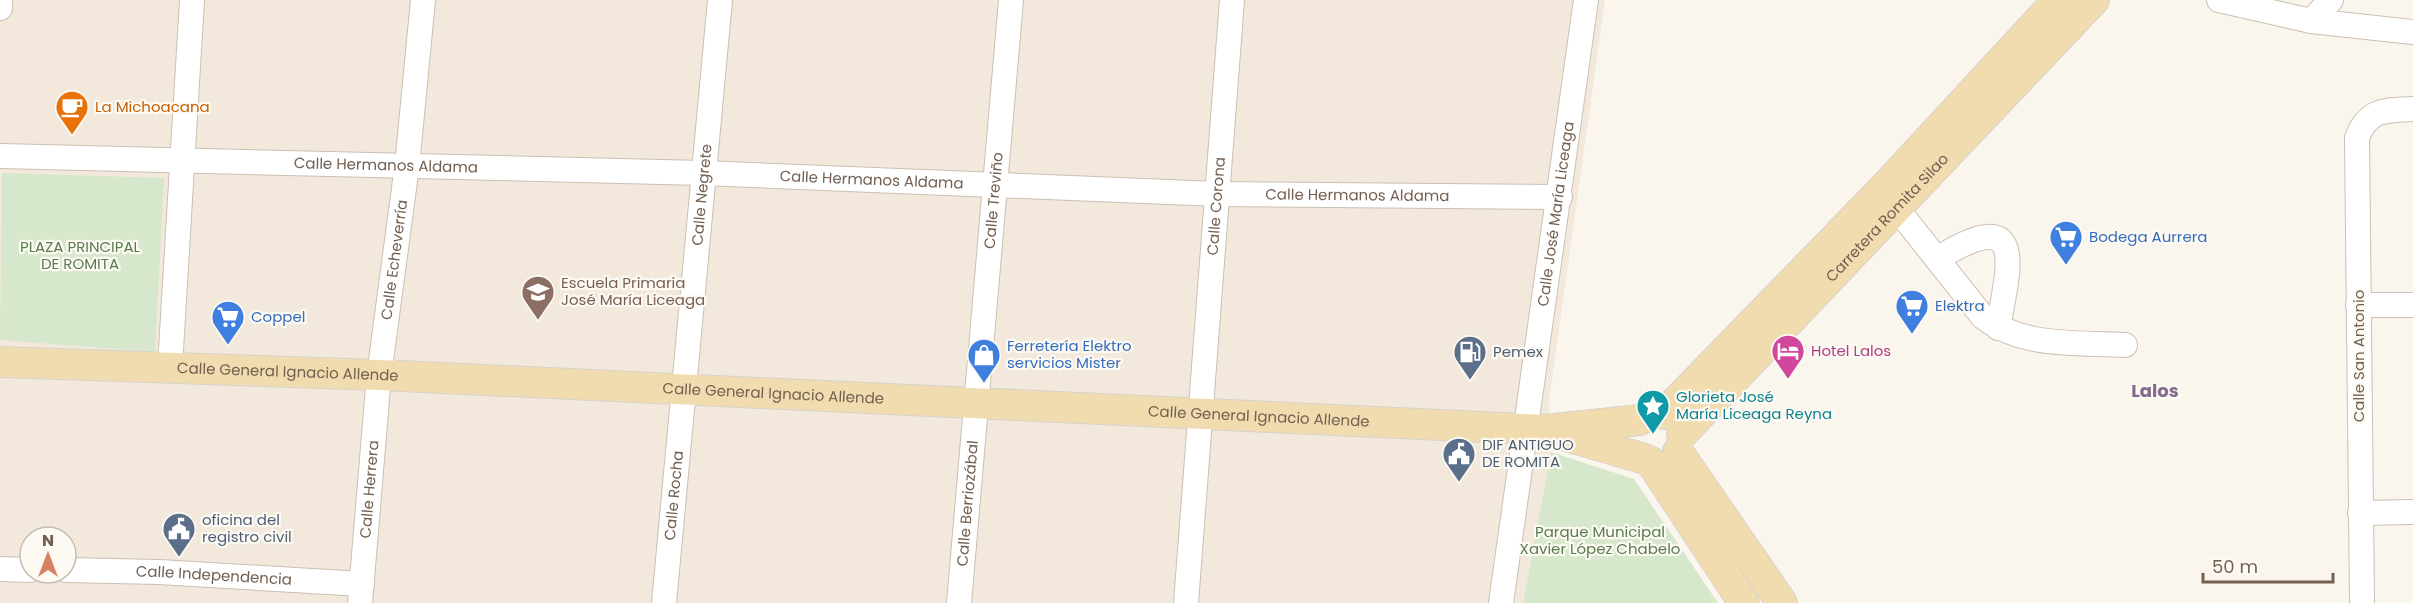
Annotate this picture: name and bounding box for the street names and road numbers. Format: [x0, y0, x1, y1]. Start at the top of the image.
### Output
street label: Calle José María Liceaga [1532, 120, 1579, 308]
street label: Calle Negrete [686, 143, 717, 247]
street label: Carretera Romita Silao [1821, 149, 1953, 287]
street label: Calle Treviño [979, 151, 1008, 250]
street label: Calle Hermanos Aldama [294, 152, 478, 178]
street label: Calle Corona [1202, 156, 1230, 256]
street label: Calle Hermanos Aldama [779, 165, 964, 194]
street label: Calle Hermanos Aldama [1265, 183, 1450, 206]
street label: Calle Echeverría [375, 198, 412, 321]
street label: Calle San Antonio [2348, 290, 2369, 422]
street label: Calle General Ignacio Allende [177, 357, 399, 386]
street label: Calle General Ignacio Allende [662, 377, 885, 409]
street label: Calle General Ignacio Allende [1148, 400, 1370, 432]
street label: Calle Herrera [354, 439, 384, 539]
street label: Calle Berriozábal [951, 439, 983, 567]
street label: Calle Rocha [659, 450, 688, 541]
street label: Calle Independencia [136, 561, 293, 590]

